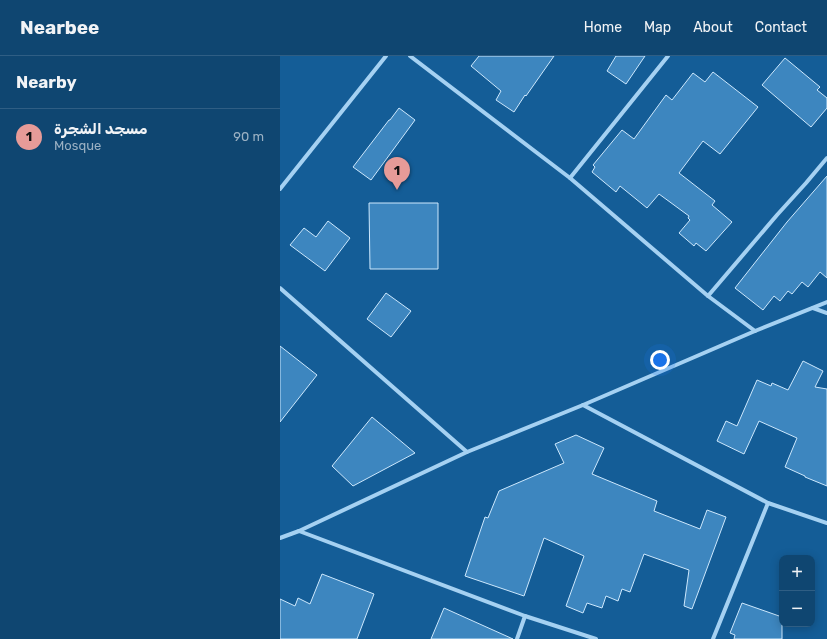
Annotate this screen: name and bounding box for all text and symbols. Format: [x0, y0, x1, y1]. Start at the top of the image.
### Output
text: Nearbee [20, 16, 99, 39]
text: Home [584, 19, 622, 36]
text: Map [644, 19, 671, 36]
text: About [693, 19, 733, 36]
text: Contact [755, 19, 807, 36]
text: Nearby [16, 72, 77, 92]
text: مسجد الشجرة [54, 120, 148, 138]
text: 1 [26, 129, 32, 144]
text: 90 m [233, 129, 264, 144]
text: Mosque [54, 138, 101, 153]
pin: 1 [384, 157, 410, 190]
your location [650, 350, 670, 370]
map controls [779, 555, 815, 627]
button: + [779, 555, 815, 591]
button: − [779, 591, 815, 627]

